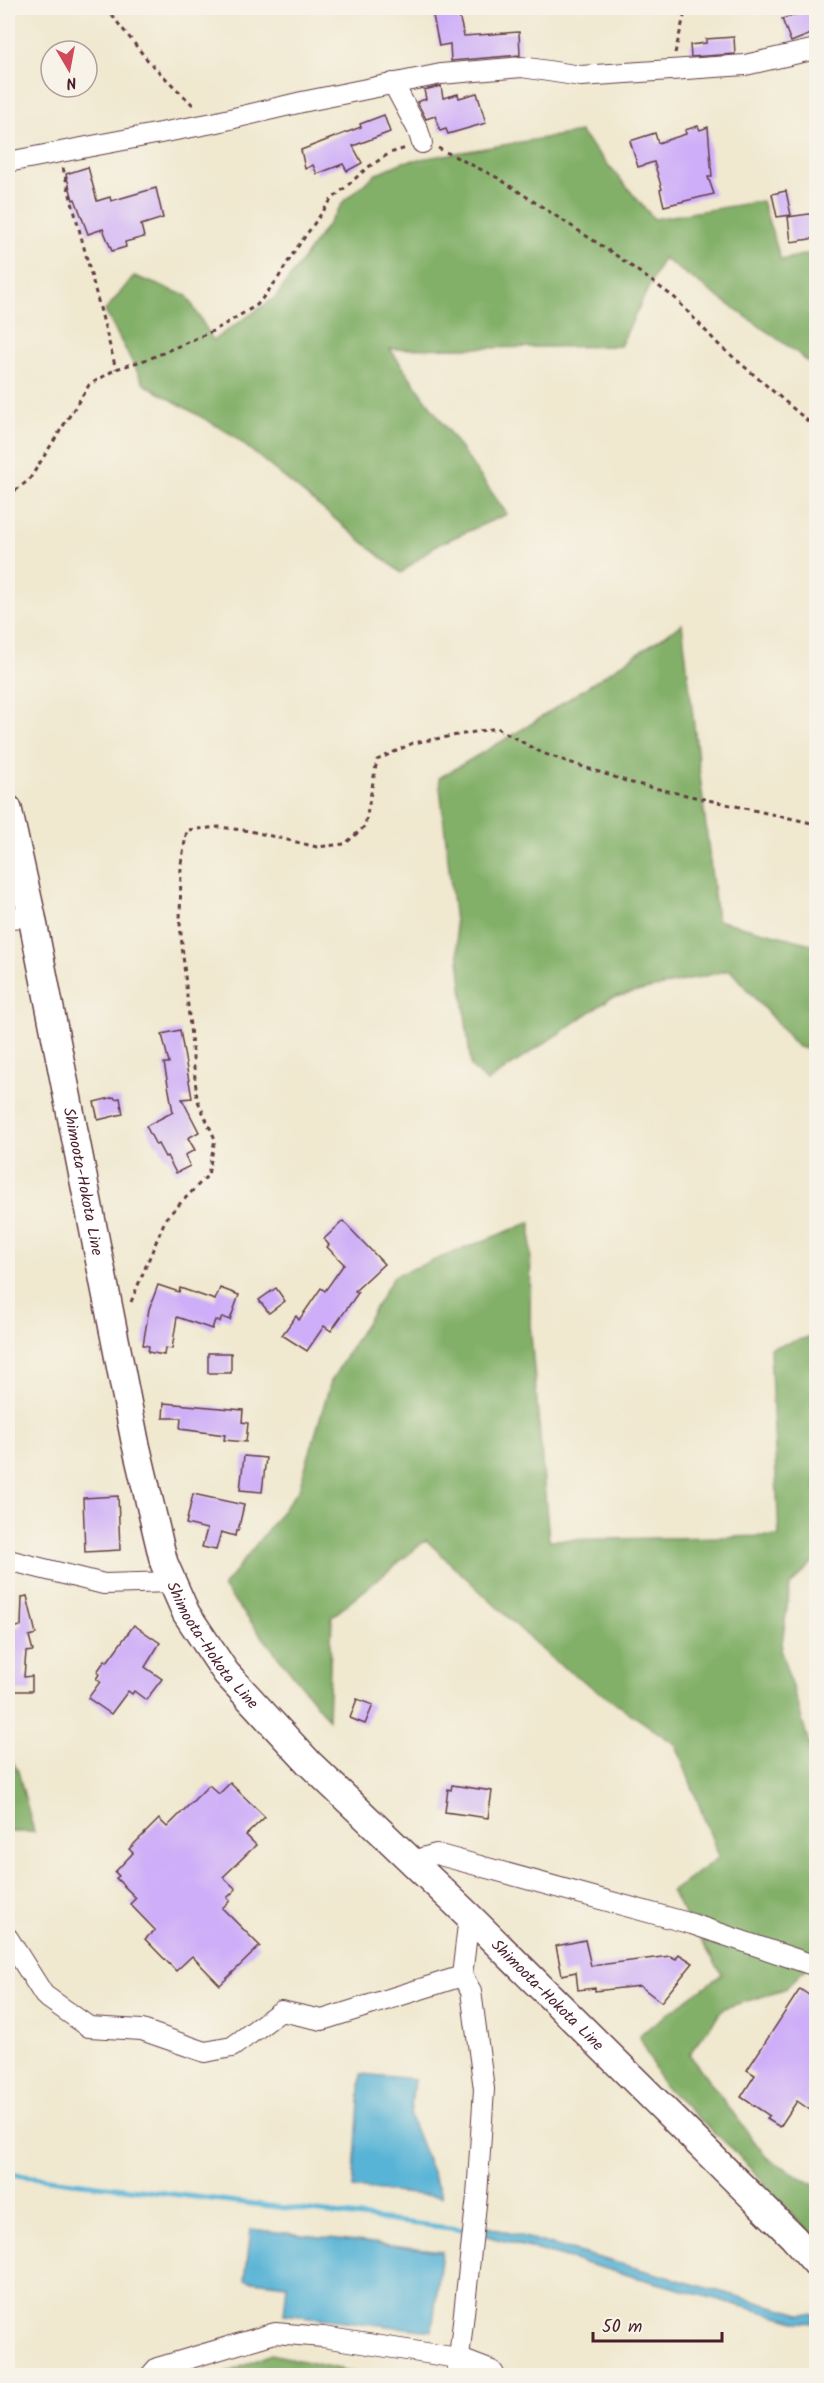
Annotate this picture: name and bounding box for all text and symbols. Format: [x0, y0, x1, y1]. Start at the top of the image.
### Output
north arrow [39, 39, 99, 99]
text: N [64, 69, 78, 95]
street label: Shimoota-Hokota Line [56, 1105, 109, 1258]
street label: Shimoota-Hokota Line [160, 1578, 264, 1715]
street label: Shimoota-Hokota Line [485, 1934, 609, 2057]
scale bar [593, 2305, 722, 2343]
text: 50 m [602, 2313, 642, 2342]

